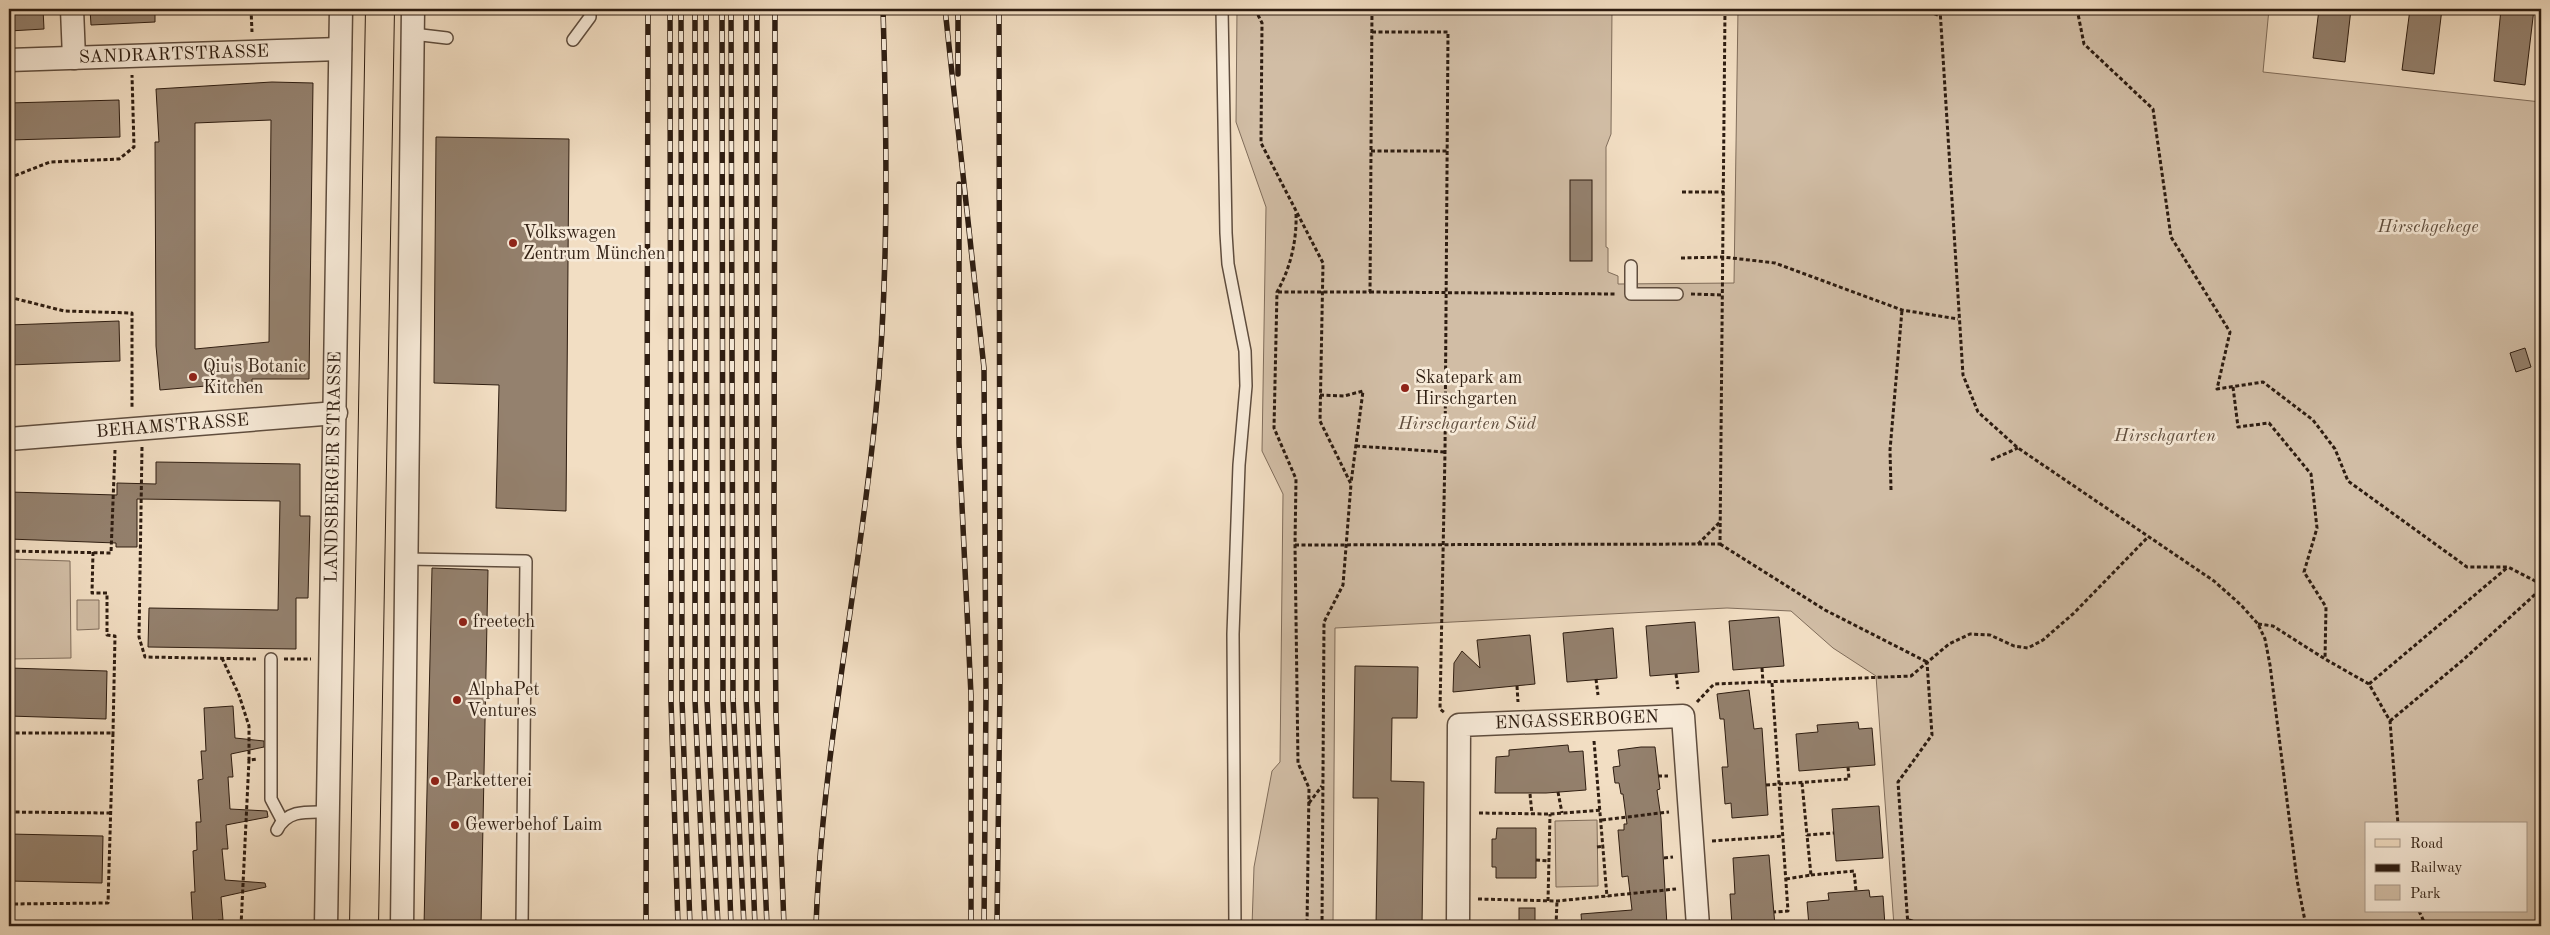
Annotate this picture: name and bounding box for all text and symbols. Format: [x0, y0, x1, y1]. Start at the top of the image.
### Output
street label: SANDRARTSTRASSE [79, 42, 269, 67]
park label: Hirschgehege [2376, 218, 2479, 236]
place label: Volkswagen Zentrum München [523, 224, 666, 263]
marker: Volkswagen Zentrum München [507, 237, 519, 249]
street label: LANDSBERGER STRASSE [323, 351, 344, 583]
place label: Qiu's Botanic Kitchen [203, 358, 306, 397]
place label: Skatepark am Hirschgarten [1415, 369, 1522, 408]
marker: Qiu's Botanic Kitchen [187, 371, 199, 383]
marker: Skatepark am Hirschgarten [1399, 382, 1411, 394]
street label: BEHAMSTRASSE [95, 411, 250, 441]
park label: Hirschgarten Süd [1397, 415, 1536, 433]
park label: Hirschgarten [2113, 427, 2216, 445]
place label: freetech [473, 613, 535, 631]
marker: freetech [457, 616, 469, 628]
place label: AlphaPet Ventures [467, 681, 540, 720]
marker: AlphaPet Ventures [451, 694, 463, 706]
street label: ENGASSERBOGEN [1494, 708, 1660, 733]
place label: Parketterei [445, 772, 532, 790]
marker: Parketterei [429, 775, 441, 787]
place label: Gewerbehof Laim [465, 816, 602, 834]
marker: Gewerbehof Laim [449, 819, 461, 831]
legend [2365, 822, 2528, 912]
text: Road [2410, 837, 2444, 852]
text: Railway [2410, 861, 2463, 876]
text: Park [2410, 887, 2441, 902]

